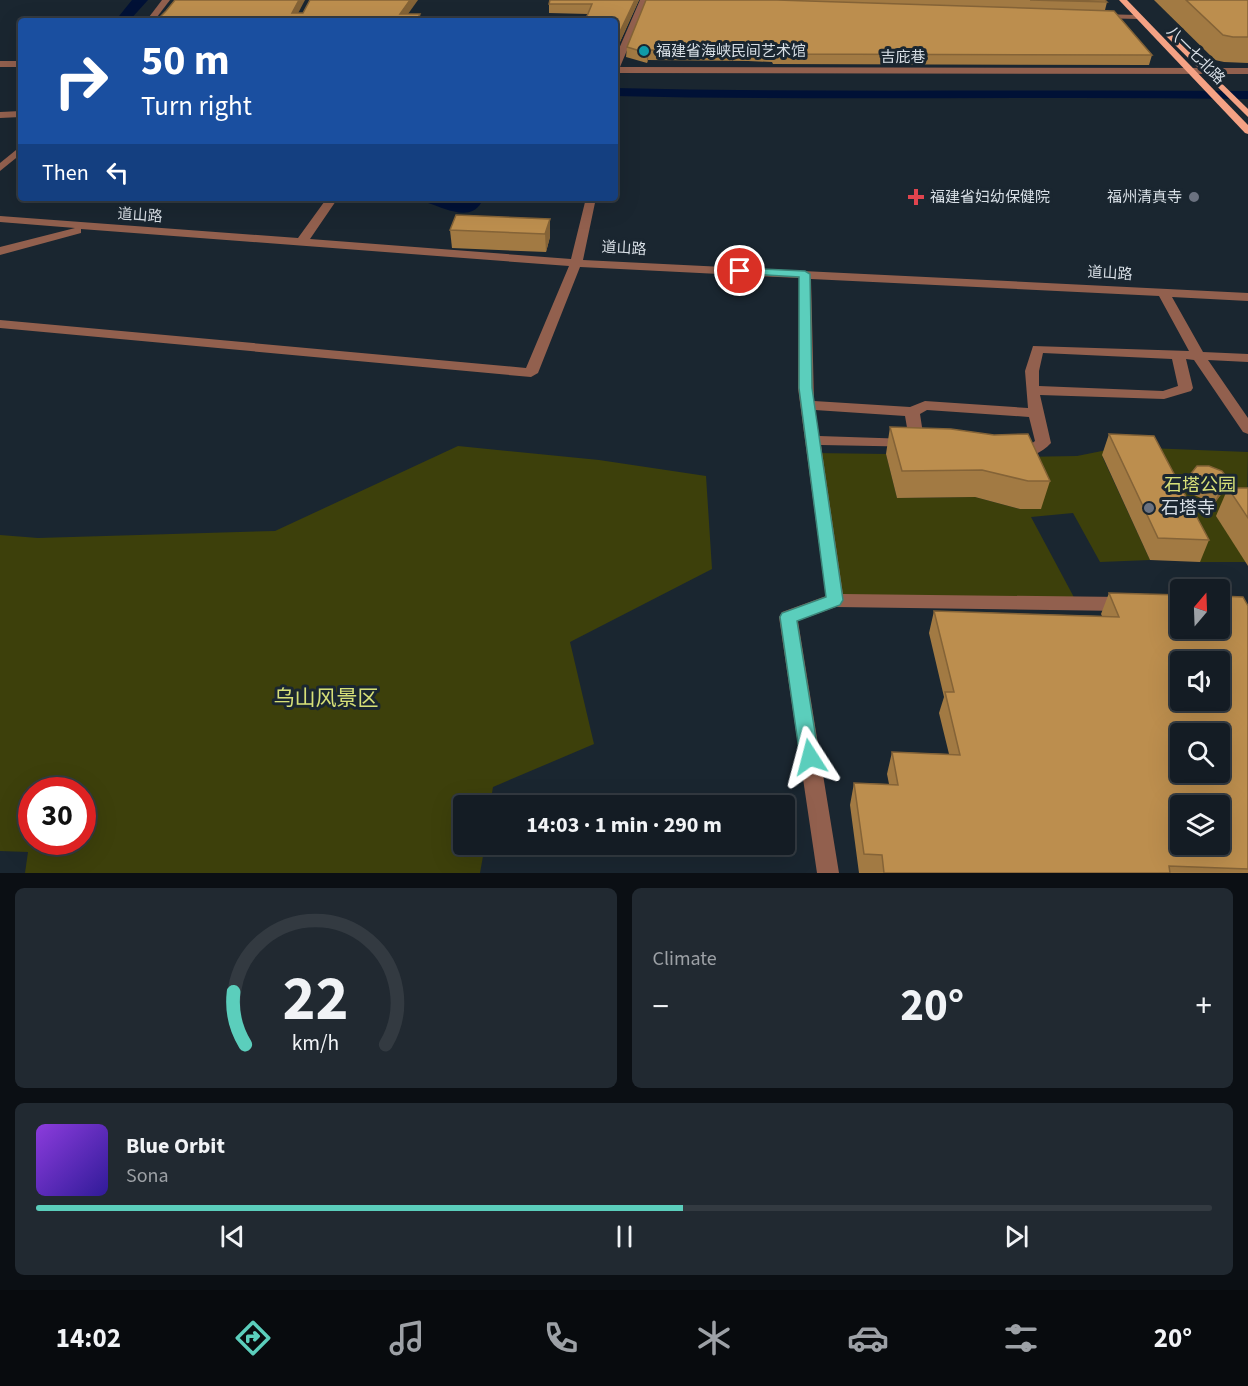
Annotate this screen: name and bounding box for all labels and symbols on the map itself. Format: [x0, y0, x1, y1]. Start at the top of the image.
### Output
street label: 八一七北路 [1162, 21, 1230, 89]
place label: 福建省海峡民间艺术馆 [656, 41, 806, 62]
marker: 福建省海峡民间艺术馆 [637, 44, 651, 58]
street label: 吉庇巷 [880, 47, 926, 68]
place label: 福建省妇幼保健院 [930, 187, 1050, 208]
place label: 福州清真寺 [1107, 187, 1182, 208]
marker: 福建省妇幼保健院 [907, 188, 925, 206]
marker: 福州清真寺 [1187, 190, 1201, 204]
street label: 道山路 [117, 203, 163, 228]
street label: 道山路 [601, 237, 647, 260]
pin [714, 245, 765, 296]
street label: 道山路 [1087, 262, 1133, 285]
park label: 石塔公园 [1164, 473, 1236, 498]
place label: 石塔寺 [1161, 496, 1215, 521]
marker: 石塔寺 [1142, 501, 1156, 515]
north arrow [1170, 579, 1230, 639]
park label: 乌山风景区 [274, 683, 379, 713]
position arrow [778, 725, 842, 789]
speed limit sign: 30 [18, 777, 96, 855]

